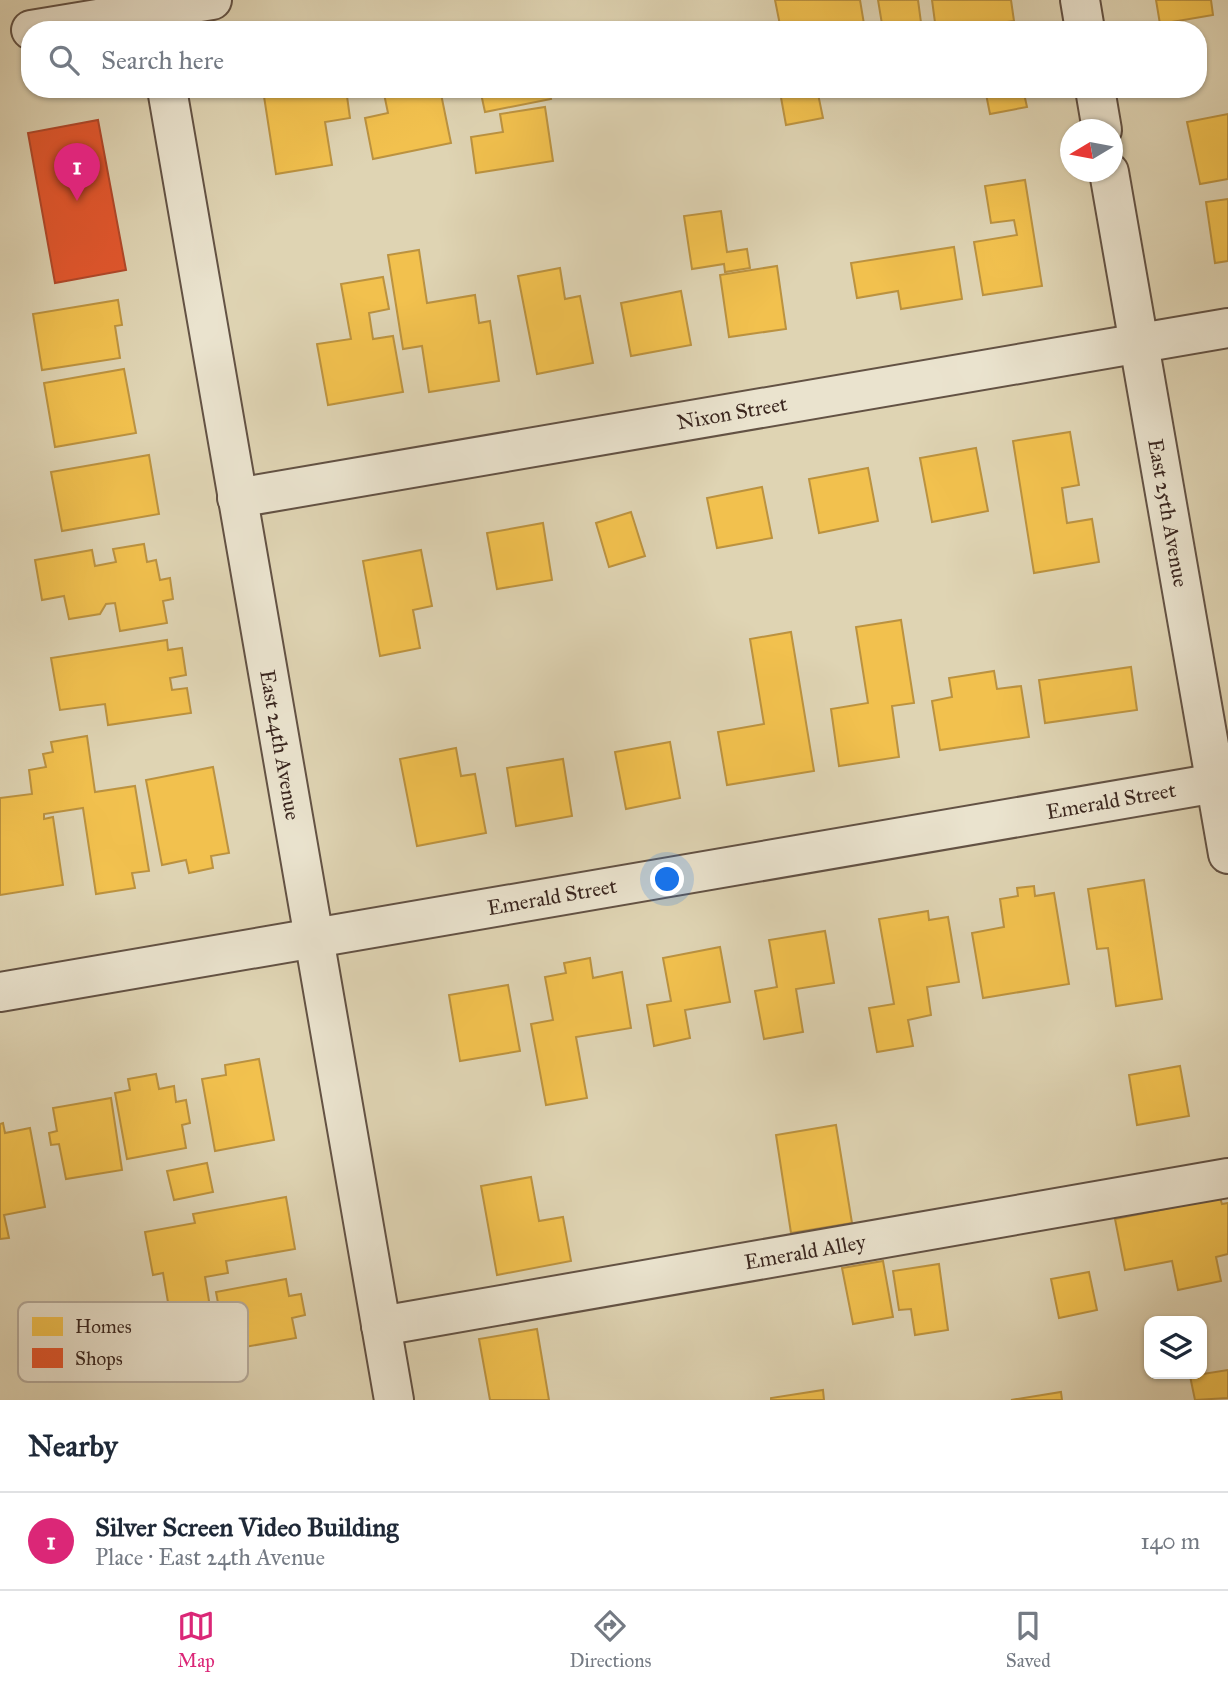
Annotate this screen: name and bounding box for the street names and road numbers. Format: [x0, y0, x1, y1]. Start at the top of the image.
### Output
street label: Nixon Street [675, 390, 790, 435]
street label: East 25th Avenue [1142, 437, 1194, 589]
street label: East 24th Avenue [254, 668, 306, 822]
street label: Emerald Street [1044, 777, 1178, 825]
street label: Emerald Street [485, 873, 619, 921]
street label: Emerald Alley [742, 1228, 869, 1275]

